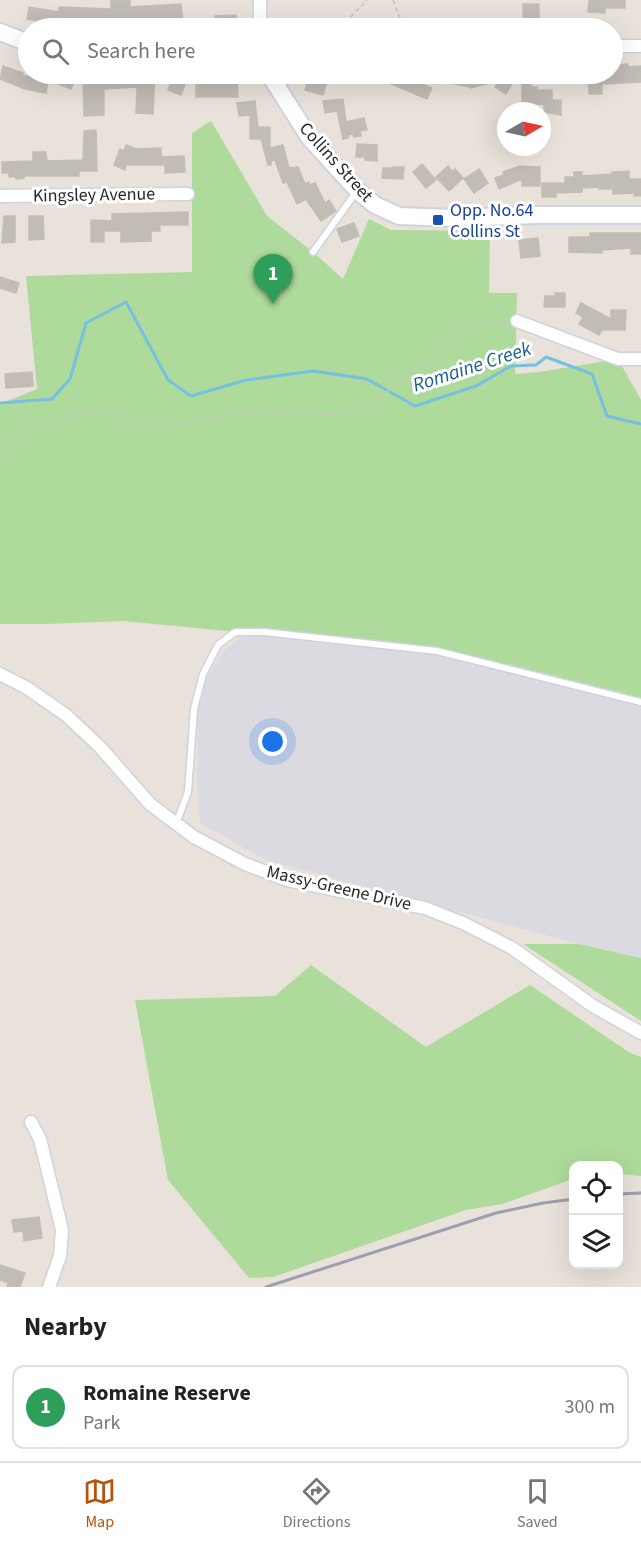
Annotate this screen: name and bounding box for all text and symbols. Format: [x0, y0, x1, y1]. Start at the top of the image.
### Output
search box [18, 18, 623, 84]
icon: search [39, 35, 72, 68]
text: Search here [87, 35, 195, 67]
north arrow [497, 102, 551, 156]
street label: Collins Street [293, 117, 379, 207]
street label: Kingsley Avenue [33, 181, 155, 209]
place label: Opp. No.64 Collins St [450, 198, 533, 244]
marker: Opp. No.64 Collins St [431, 213, 445, 227]
pin: 1 [254, 254, 292, 304]
water label: Romaine Creek [409, 335, 535, 399]
your location [258, 727, 287, 756]
street label: Massy-Greene Drive [264, 859, 414, 917]
map controls [569, 1161, 623, 1269]
button: locate [569, 1161, 623, 1215]
button: layers [569, 1215, 623, 1269]
text: Nearby [24, 1308, 107, 1345]
text: Romaine Reserve [83, 1377, 251, 1409]
text: 1 [40, 1393, 51, 1421]
text: 300 m [565, 1393, 615, 1421]
text: Park [83, 1409, 120, 1437]
tab: Map [83, 1475, 116, 1533]
tab: Directions [283, 1475, 350, 1533]
tab: Saved [517, 1475, 558, 1533]

